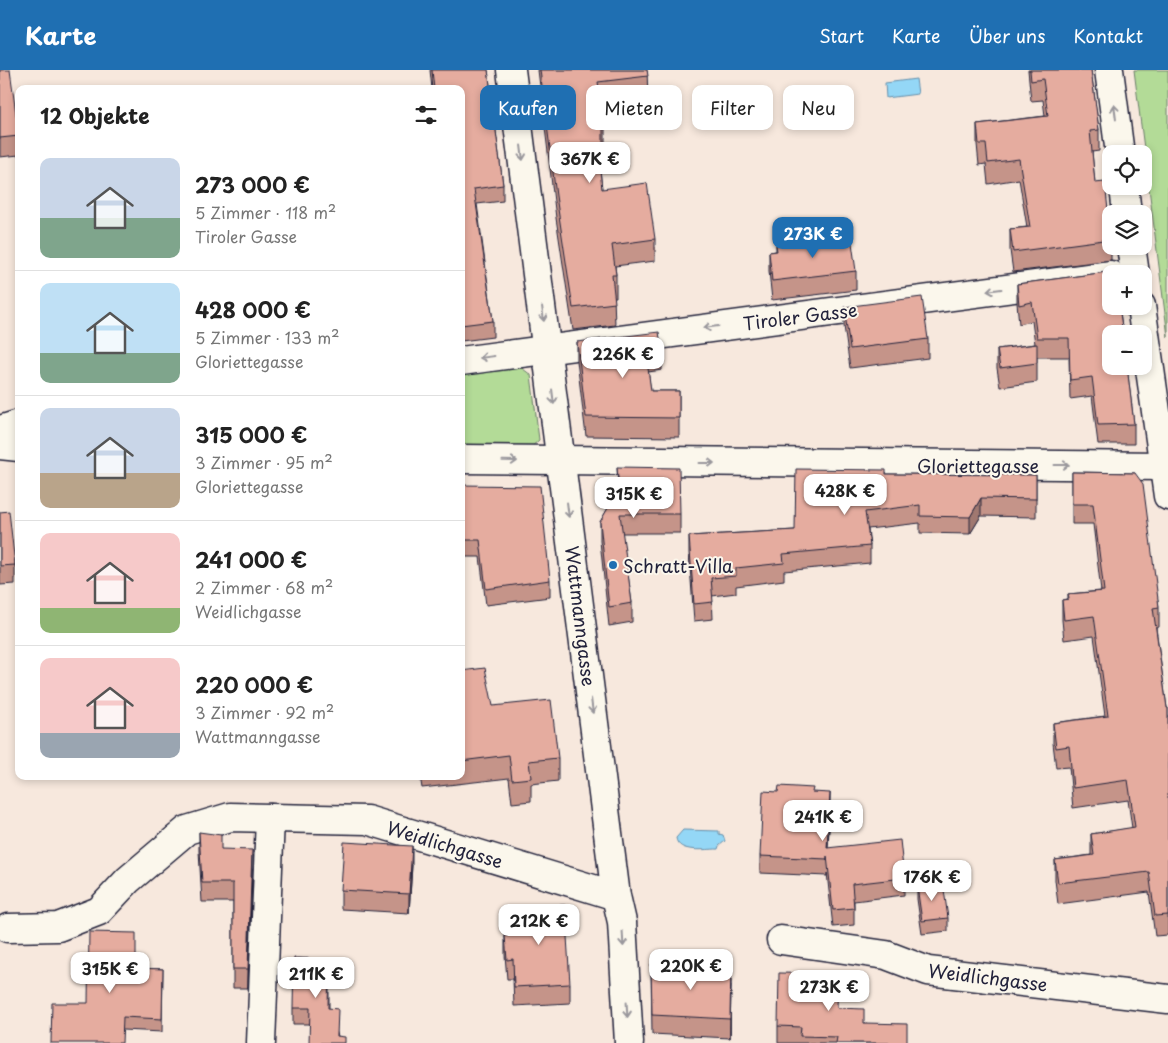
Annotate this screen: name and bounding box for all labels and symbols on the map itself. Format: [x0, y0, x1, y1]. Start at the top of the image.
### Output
one-way arrow [1109, 104, 1119, 120]
pin: 367K € [549, 142, 631, 184]
one-way arrow [517, 145, 527, 161]
pin: 273K € [772, 216, 854, 259]
one-way arrow [986, 285, 1002, 295]
street label: Tiroler Gasse [741, 296, 859, 336]
one-way arrow [538, 306, 548, 322]
one-way arrow [703, 322, 719, 332]
pin: 226K € [582, 336, 664, 379]
one-way arrow [479, 352, 495, 362]
one-way arrow [548, 389, 558, 405]
street label: Gloriettegasse [917, 452, 1039, 479]
one-way arrow [502, 456, 518, 465]
one-way arrow [699, 458, 715, 468]
one-way arrow [1054, 460, 1070, 470]
pin: 428K € [804, 474, 886, 516]
pin: 315K € [593, 476, 675, 519]
one-way arrow [563, 502, 573, 518]
street label: Wattmanngasse [559, 544, 603, 688]
place label: Schratt-Villa [623, 552, 734, 579]
marker: Schratt-Villa [607, 559, 619, 571]
one-way arrow [587, 698, 597, 714]
pin: 241K € [782, 800, 864, 842]
street label: Weidlichgasse [384, 814, 506, 874]
pin: 176K € [891, 860, 973, 902]
pin: 212K € [498, 904, 580, 946]
one-way arrow [618, 931, 627, 947]
pin: 220K € [650, 948, 732, 991]
pin: 315K € [69, 952, 151, 994]
pin: 211K € [275, 956, 357, 999]
street label: Weidlichgasse [927, 956, 1049, 998]
pin: 273K € [788, 970, 870, 1012]
one-way arrow [622, 1002, 631, 1018]

